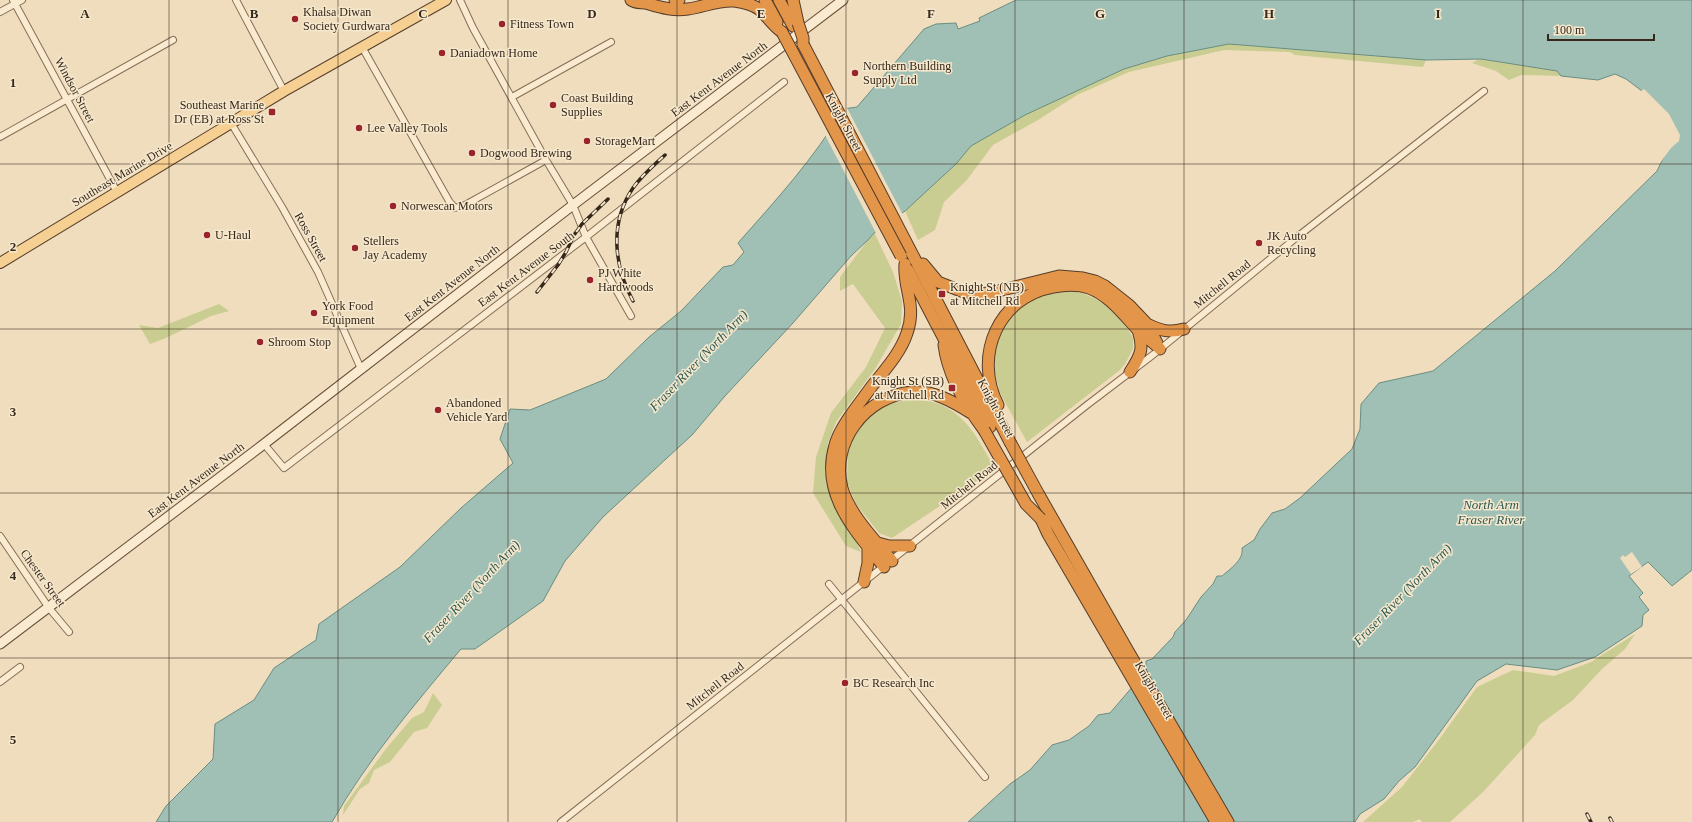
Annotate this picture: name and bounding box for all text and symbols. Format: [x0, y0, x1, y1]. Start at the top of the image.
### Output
place label: Khalsa Diwan Society Gurdwara [303, 5, 391, 33]
text: A [80, 6, 90, 21]
text: B [250, 6, 259, 21]
text: C [418, 6, 428, 21]
text: D [587, 6, 597, 21]
text: E [757, 6, 765, 21]
text: F [927, 6, 935, 21]
text: G [1095, 6, 1105, 21]
text: H [1264, 6, 1274, 21]
text: I [1435, 6, 1441, 21]
marker: Khalsa Diwan Society Gurdwara [290, 14, 300, 24]
scale bar [1548, 16, 1654, 42]
place label: Fitness Town [510, 17, 574, 31]
marker: Fitness Town [497, 19, 507, 29]
text: 100 m [1554, 23, 1585, 37]
street label: East Kent Avenue North [668, 38, 770, 120]
place label: Daniadown Home [450, 46, 538, 60]
marker: Daniadown Home [437, 48, 447, 58]
street label: Windsor Street [52, 55, 98, 126]
place label: Northern Building Supply Ltd [863, 59, 951, 87]
marker: Northern Building Supply Ltd [850, 68, 860, 78]
text: 1 [10, 75, 16, 90]
street label: Knight Street [823, 90, 866, 154]
place label: Coast Building Supplies [561, 91, 633, 119]
place label: Southeast Marine Dr (EB) at Ross St [174, 98, 265, 126]
marker: Coast Building Supplies [548, 100, 558, 110]
marker: Southeast Marine Dr (EB) at Ross St [267, 107, 277, 117]
place label: Lee Valley Tools [367, 121, 448, 135]
marker: Lee Valley Tools [354, 123, 364, 133]
place label: StorageMart [595, 134, 656, 148]
marker: StorageMart [582, 136, 592, 146]
street label: Southeast Marine Drive [69, 138, 175, 210]
place label: Dogwood Brewing [480, 146, 572, 160]
marker: Dogwood Brewing [467, 148, 477, 158]
place label: Norwescan Motors [401, 199, 493, 213]
marker: Norwescan Motors [388, 201, 398, 211]
street label: Ross Street [292, 210, 331, 265]
place label: U-Haul [215, 228, 252, 242]
street label: East Kent Avenue South [475, 228, 577, 310]
place label: JK Auto Recycling [1267, 229, 1316, 257]
marker: U-Haul [202, 230, 212, 240]
place label: Stellers Jay Academy [363, 234, 427, 262]
marker: JK Auto Recycling [1254, 238, 1264, 248]
text: 2 [10, 239, 16, 254]
street label: East Kent Avenue North [402, 242, 502, 324]
marker: Stellers Jay Academy [350, 243, 360, 253]
street label: Mitchell Road [1191, 257, 1253, 311]
place label: PJ White Hardwoods [598, 266, 654, 294]
marker: PJ White Hardwoods [585, 275, 595, 285]
place label: Knight St (NB) at Mitchell Rd [950, 280, 1024, 308]
marker: Knight St (NB) at Mitchell Rd [937, 289, 947, 299]
place label: York Food Equipment [322, 299, 375, 327]
water label: Fraser River (North Arm) [646, 307, 750, 415]
marker: York Food Equipment [309, 308, 319, 318]
place label: Shroom Stop [268, 335, 331, 349]
marker: Shroom Stop [255, 337, 265, 347]
place label: Knight St (SB) at Mitchell Rd [872, 374, 944, 402]
street label: Knight Street [975, 376, 1018, 440]
marker: Knight St (SB) at Mitchell Rd [947, 383, 957, 393]
place label: Abandoned Vehicle Yard [446, 396, 507, 424]
text: 3 [10, 404, 17, 419]
marker: Abandoned Vehicle Yard [433, 405, 443, 415]
street label: East Kent Avenue North [145, 439, 247, 521]
street label: Mitchell Road [938, 458, 1000, 512]
water label: North Arm Fraser River [1457, 497, 1525, 527]
water label: Fraser River (North Arm) [419, 537, 523, 646]
water label: Fraser River (North Arm) [1350, 541, 1454, 649]
street label: Chester Street [17, 547, 69, 610]
text: 4 [10, 568, 17, 583]
street label: Mitchell Road [684, 659, 746, 713]
street label: Knight Street [1132, 659, 1176, 722]
place label: BC Research Inc [853, 676, 934, 690]
marker: BC Research Inc [840, 678, 850, 688]
text: 5 [10, 732, 17, 747]

